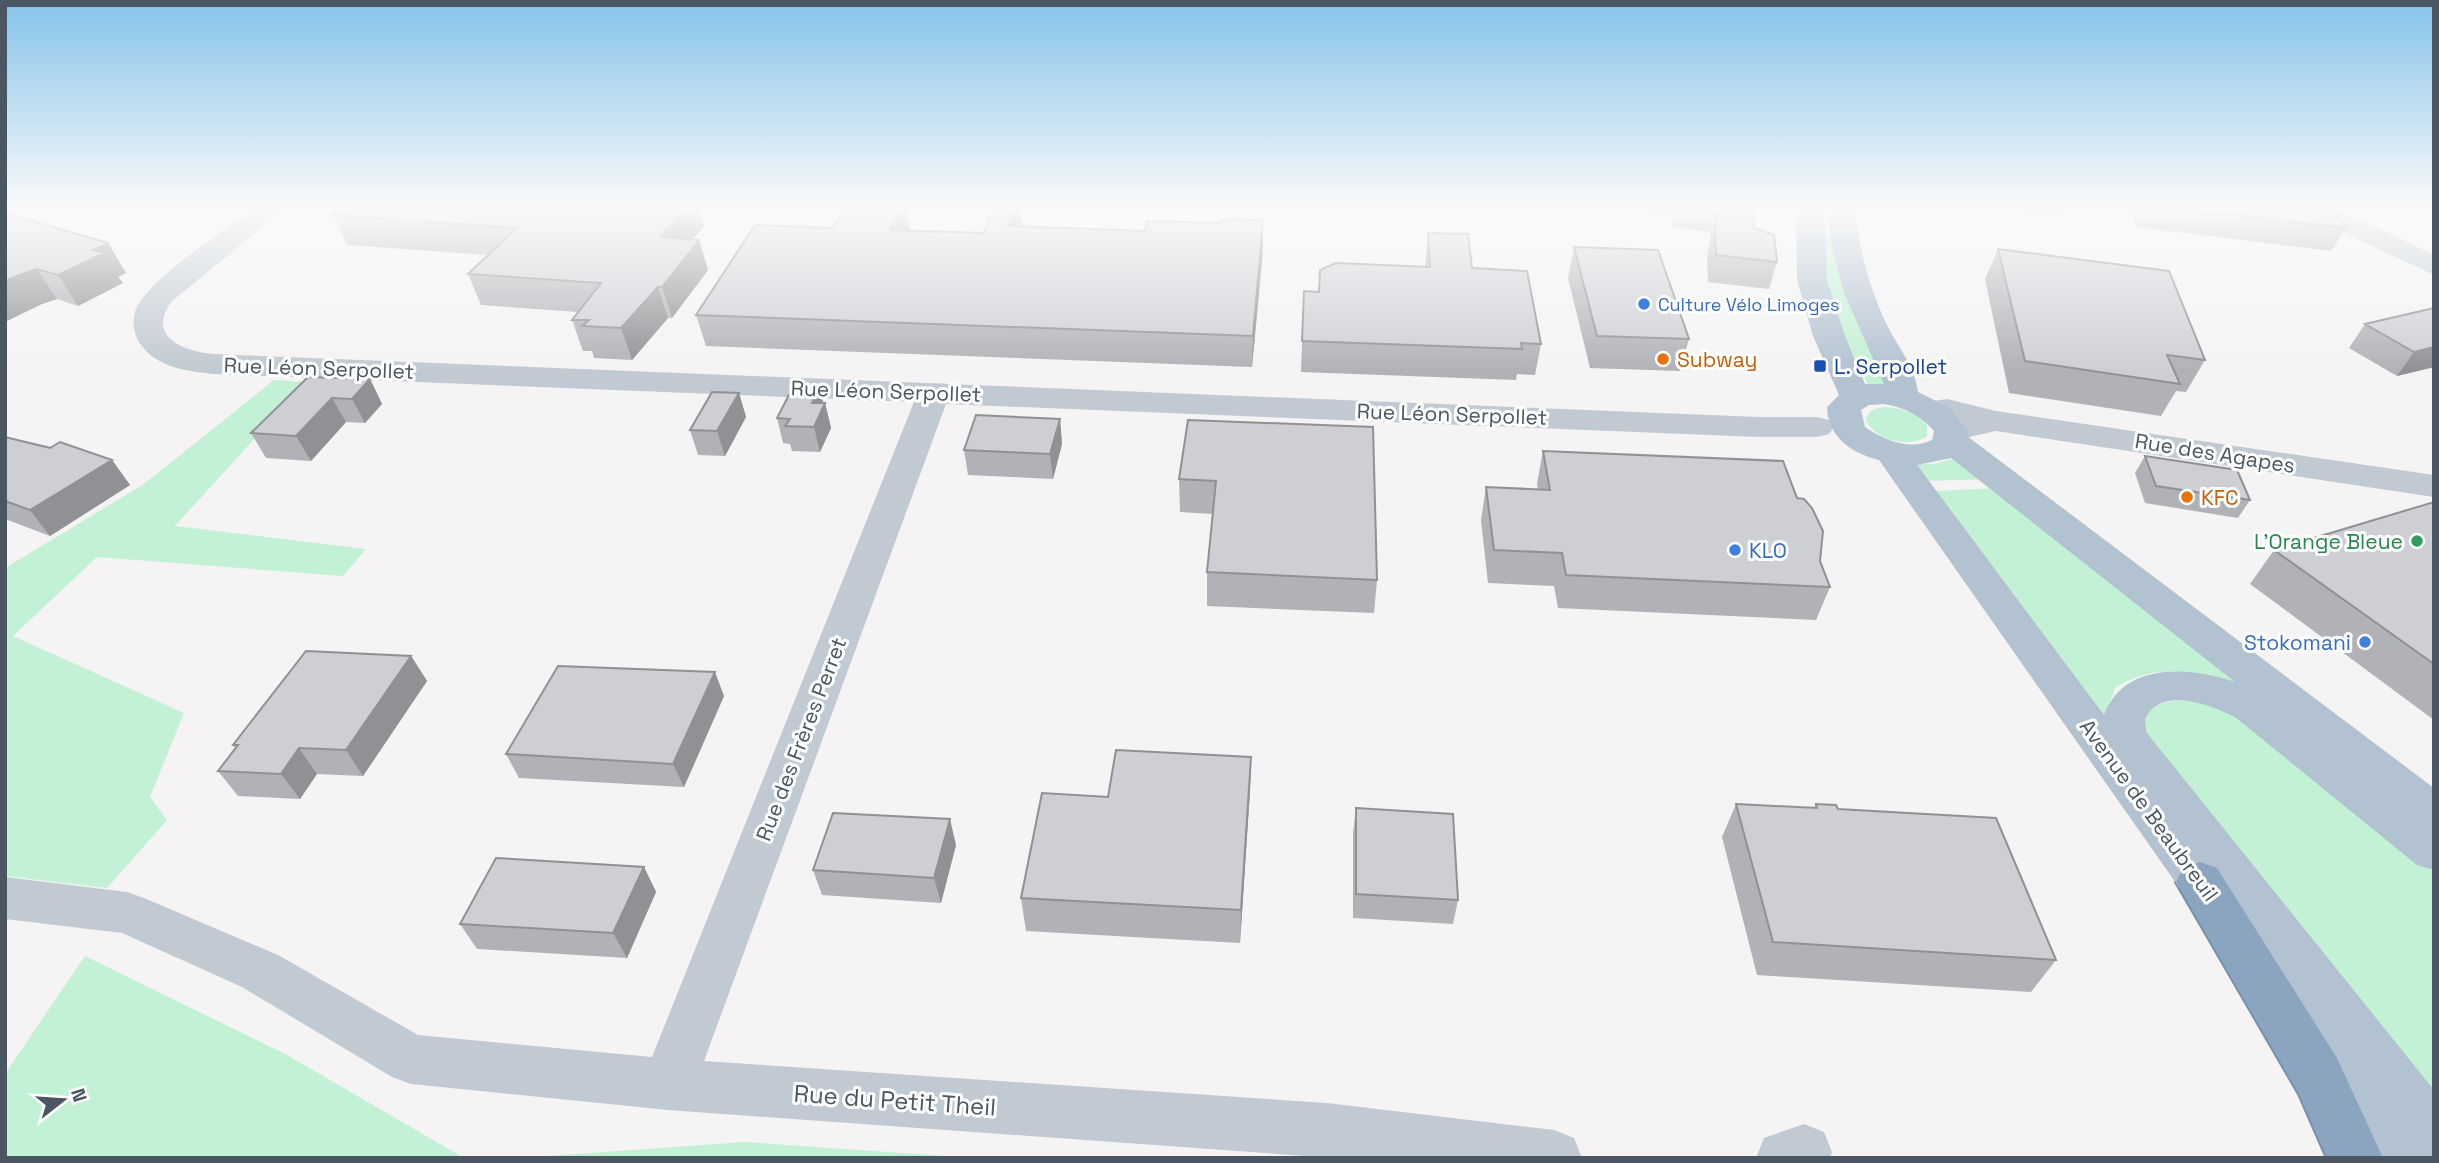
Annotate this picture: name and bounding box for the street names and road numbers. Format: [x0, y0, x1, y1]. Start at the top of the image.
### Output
street label: Rue Léon Serpollet [223, 351, 415, 385]
street label: Rue Léon Serpollet [790, 374, 982, 408]
street label: Rue Léon Serpollet [1356, 397, 1548, 431]
street label: Rue des Agapes [2133, 427, 2297, 479]
street label: Rue des Frères Perret [750, 633, 852, 845]
street label: Avenue de Beaubreuil [2074, 714, 2224, 906]
street label: Rue du Petit Theil [793, 1077, 997, 1123]

